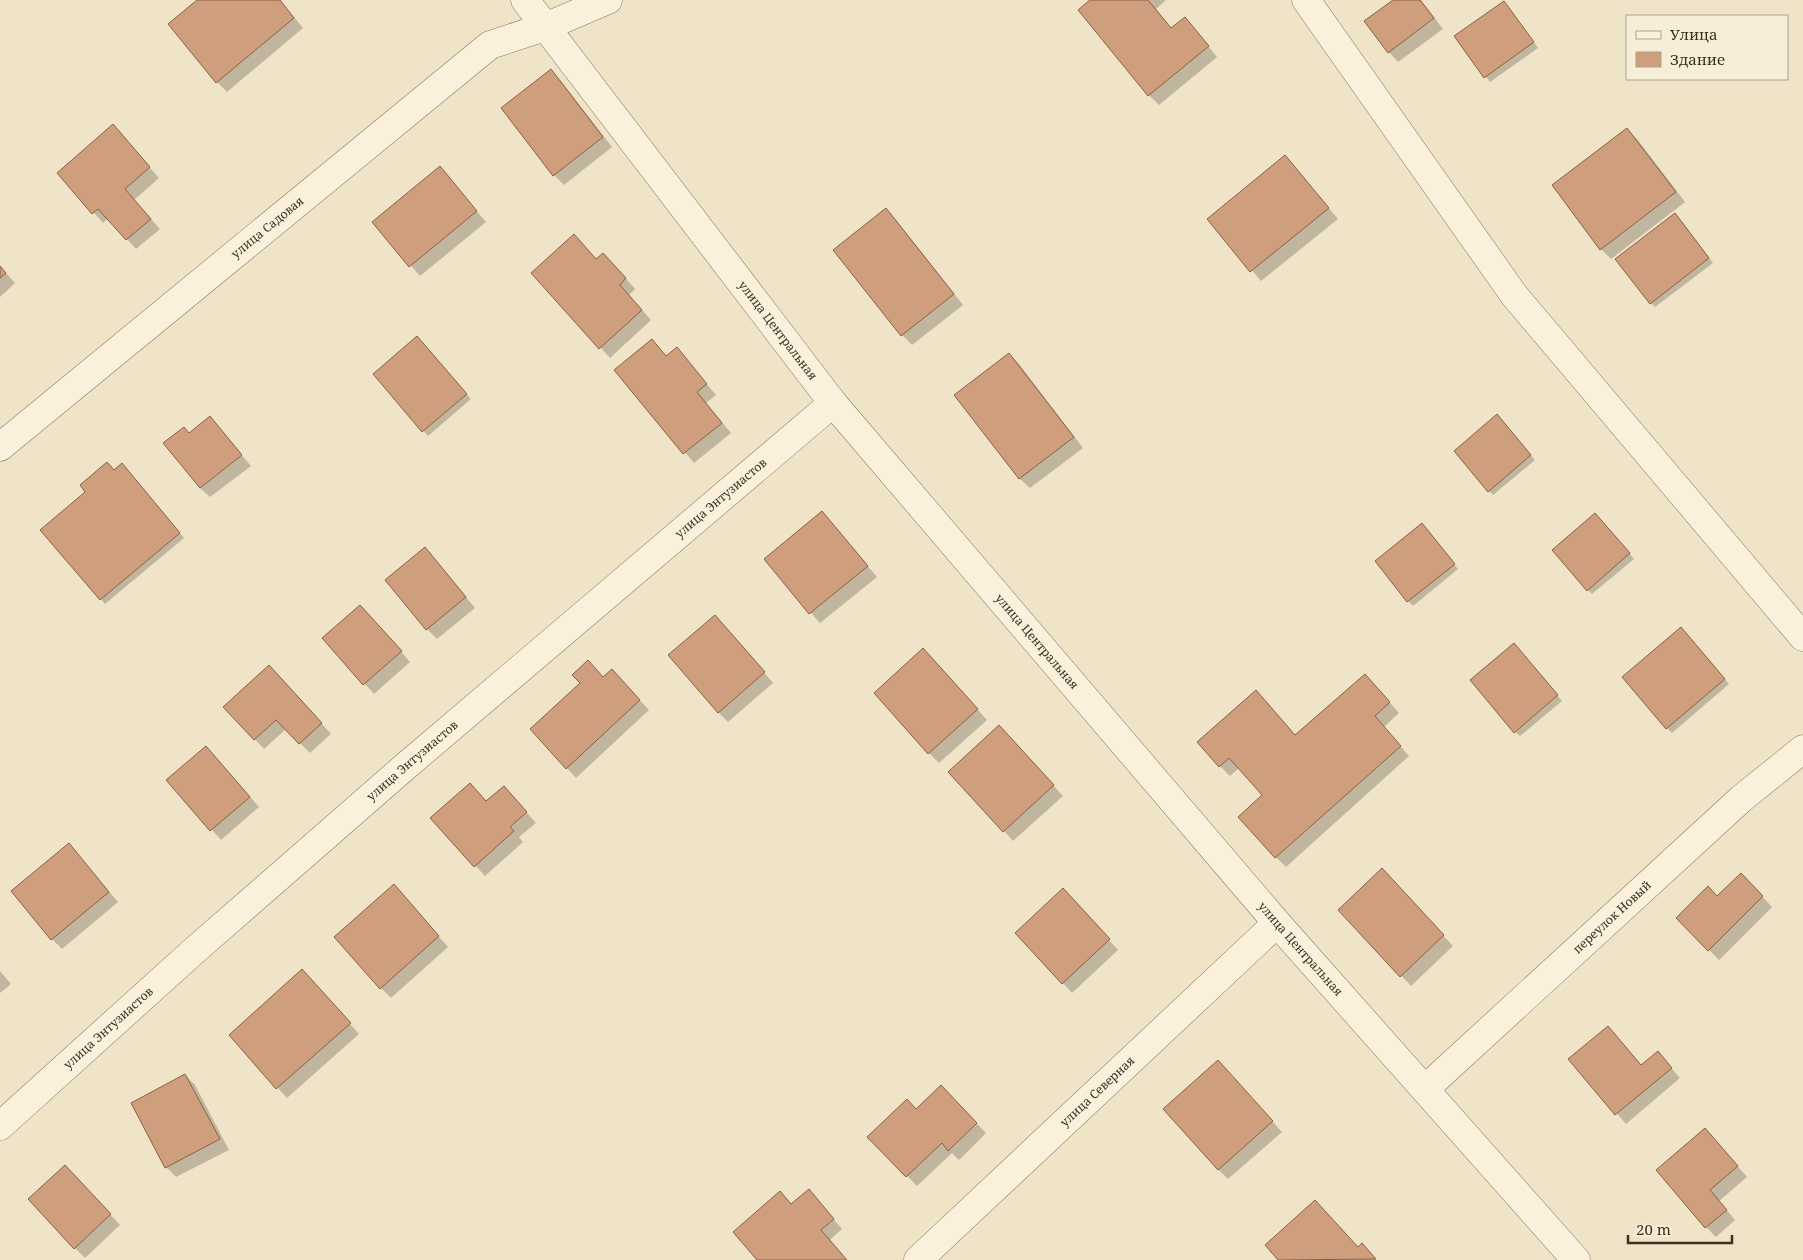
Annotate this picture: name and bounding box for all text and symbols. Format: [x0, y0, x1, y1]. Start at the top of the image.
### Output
legend [1626, 15, 1788, 80]
text: Улица [1670, 24, 1718, 44]
text: Здание [1670, 49, 1725, 69]
street label: улица Садовая [227, 192, 307, 262]
street label: улица Центральная [735, 277, 821, 383]
street label: улица Энтузиастов [671, 454, 770, 542]
street label: улица Центральная [992, 590, 1083, 693]
street label: улица Энтузиастов [363, 716, 462, 804]
street label: переулок Новый [1569, 877, 1655, 957]
street label: улица Центральная [1255, 898, 1347, 1000]
street label: улица Энтузиастов [59, 983, 157, 1073]
street label: улица Северная [1056, 1052, 1138, 1130]
scale bar [1628, 1212, 1732, 1244]
text: 20 m [1636, 1219, 1671, 1239]

